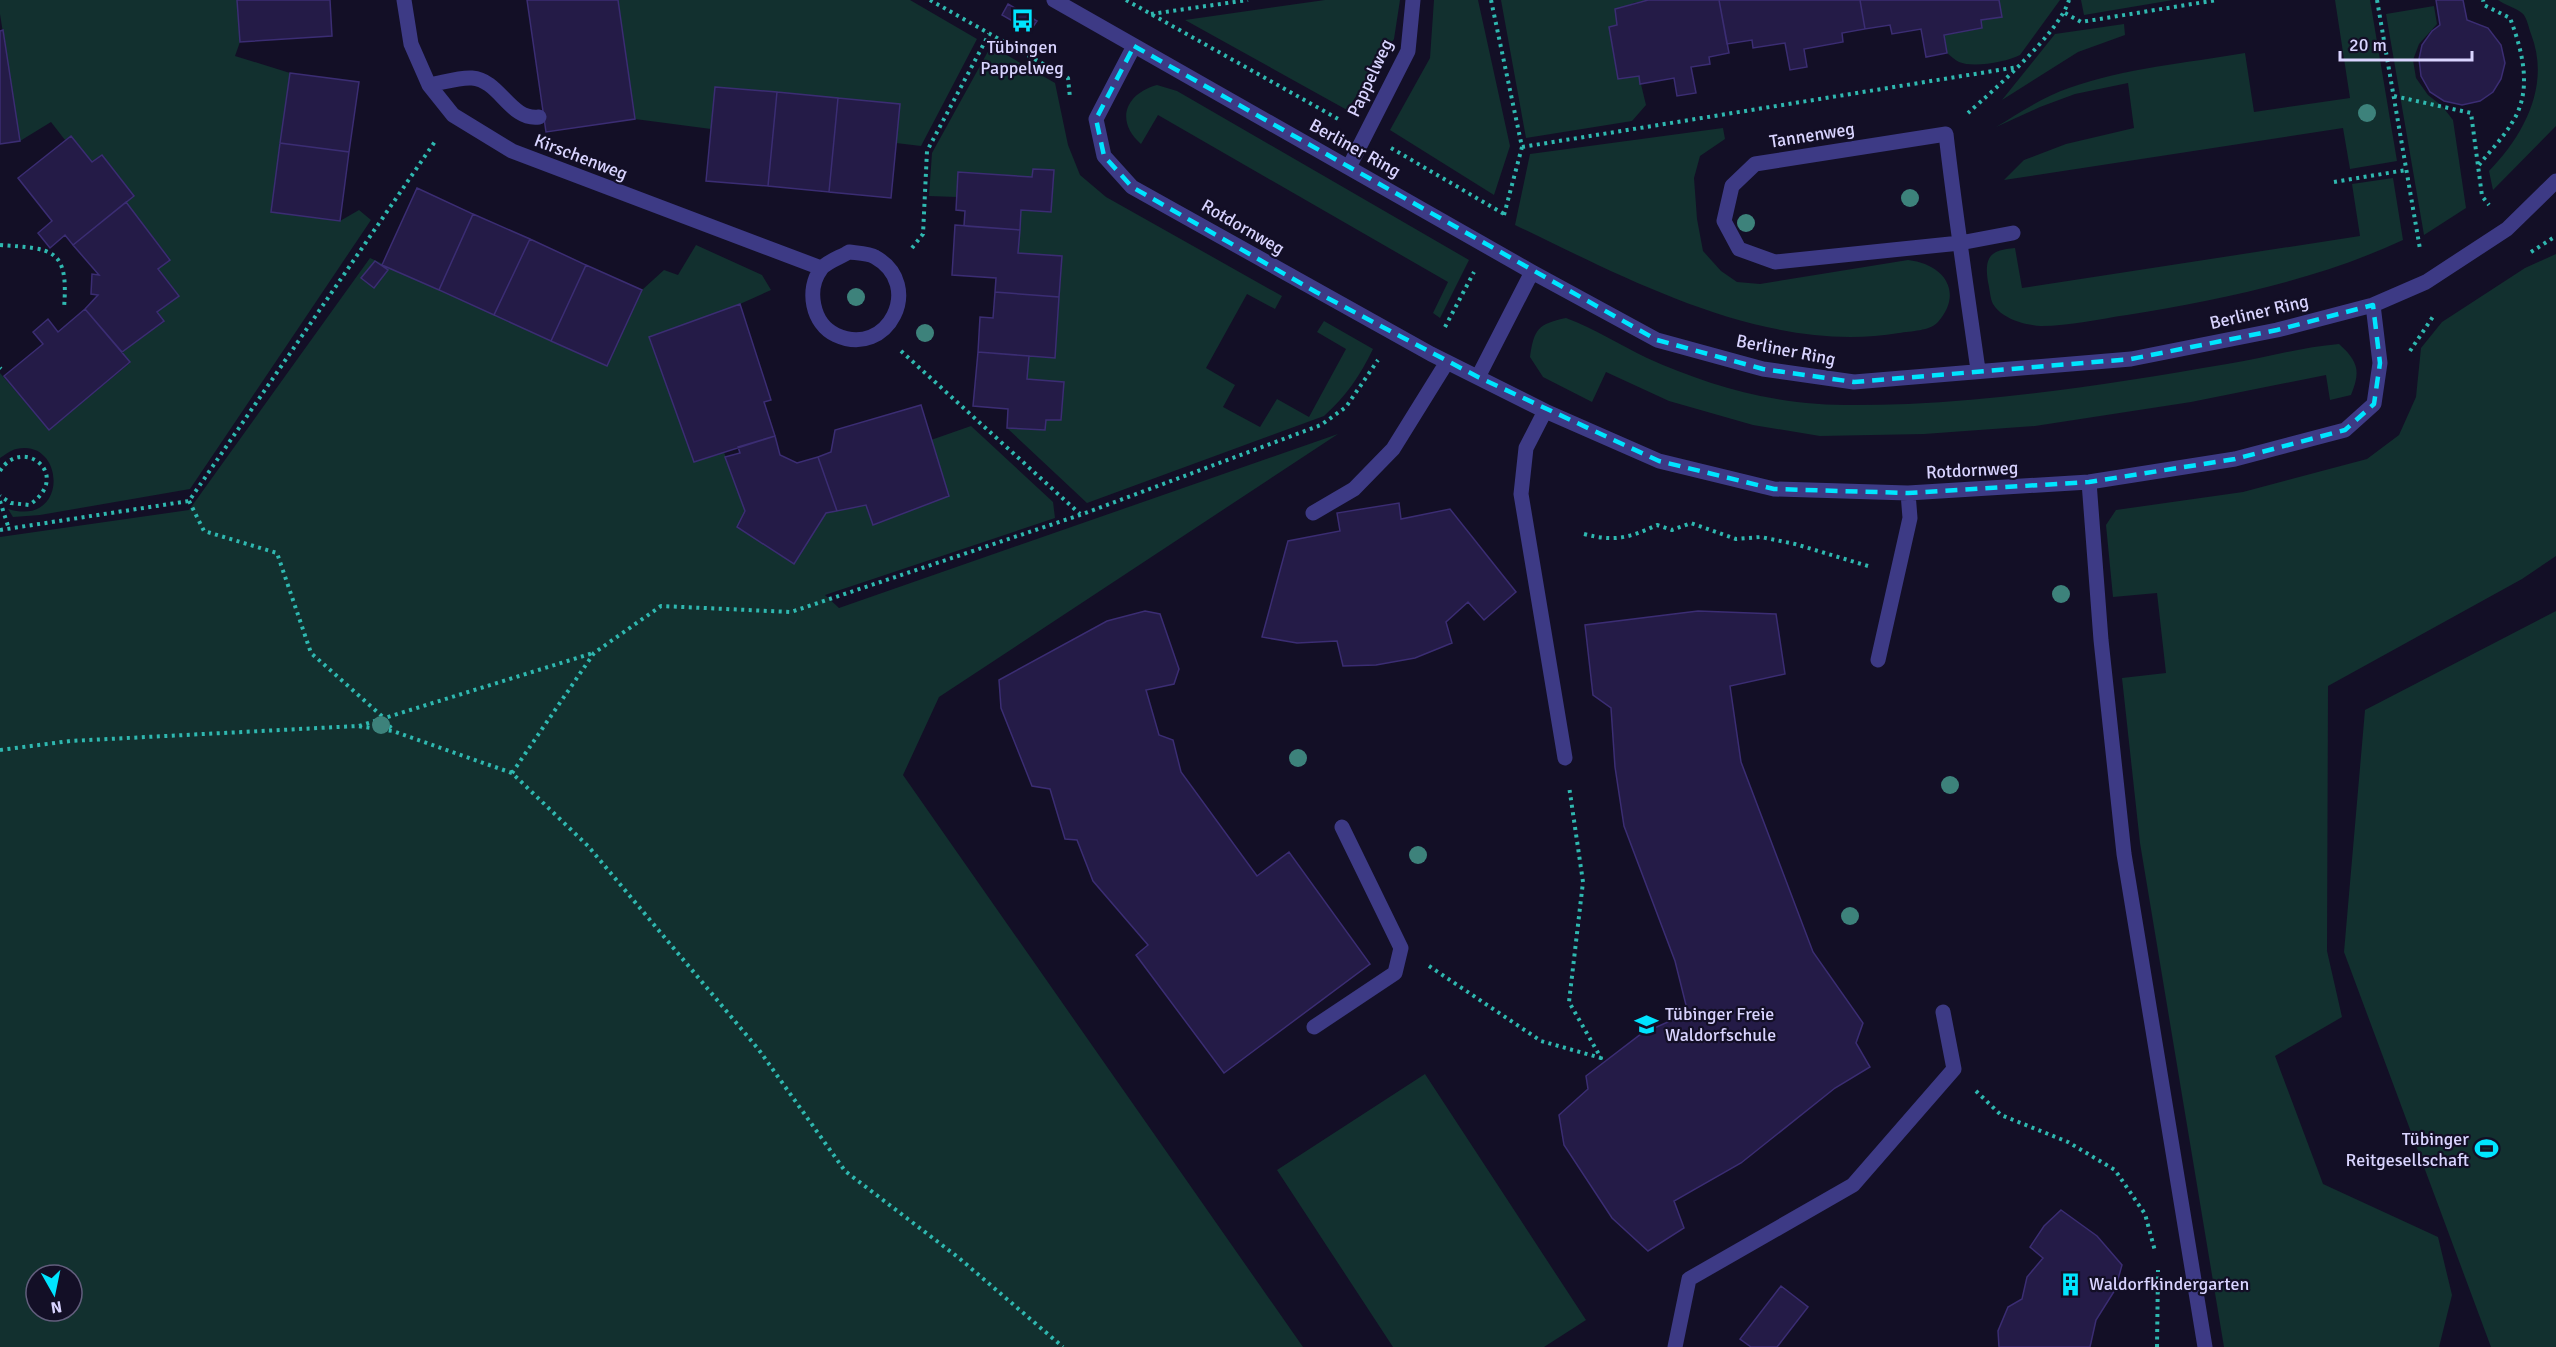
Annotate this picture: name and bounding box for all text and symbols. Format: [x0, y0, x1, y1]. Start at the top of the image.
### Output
bus stop icon: Tübingen Pappelweg [1009, 8, 1035, 34]
scale bar [2340, 24, 2472, 62]
text: 20 m [2349, 34, 2387, 56]
place label: Tübingen Pappelweg [980, 36, 1064, 79]
street label: Pappelweg [1342, 36, 1398, 120]
street label: Berliner Ring [1305, 114, 1405, 182]
street label: Tannenweg [1768, 117, 1856, 153]
street label: Kirschenweg [531, 129, 631, 185]
street label: Rotdornweg [1198, 194, 1288, 260]
street label: Berliner Ring [2207, 290, 2311, 334]
street label: Berliner Ring [1734, 330, 1838, 370]
street label: Rotdornweg [1925, 457, 2019, 483]
place label: Tübinger Freie Waldorfschule [1665, 1003, 1776, 1046]
school or university icon: Tübinger Freie Waldorfschule [1634, 1011, 1660, 1037]
place label: Tübinger Reitgesellschaft [2346, 1128, 2469, 1171]
sports icon: Tübinger Reitgesellschaft [2474, 1136, 2500, 1162]
north arrow [24, 1263, 84, 1323]
building icon: Waldorfkindergarten [2058, 1271, 2084, 1297]
place label: Waldorfkindergarten [2089, 1273, 2249, 1295]
text: N [49, 1296, 63, 1318]

